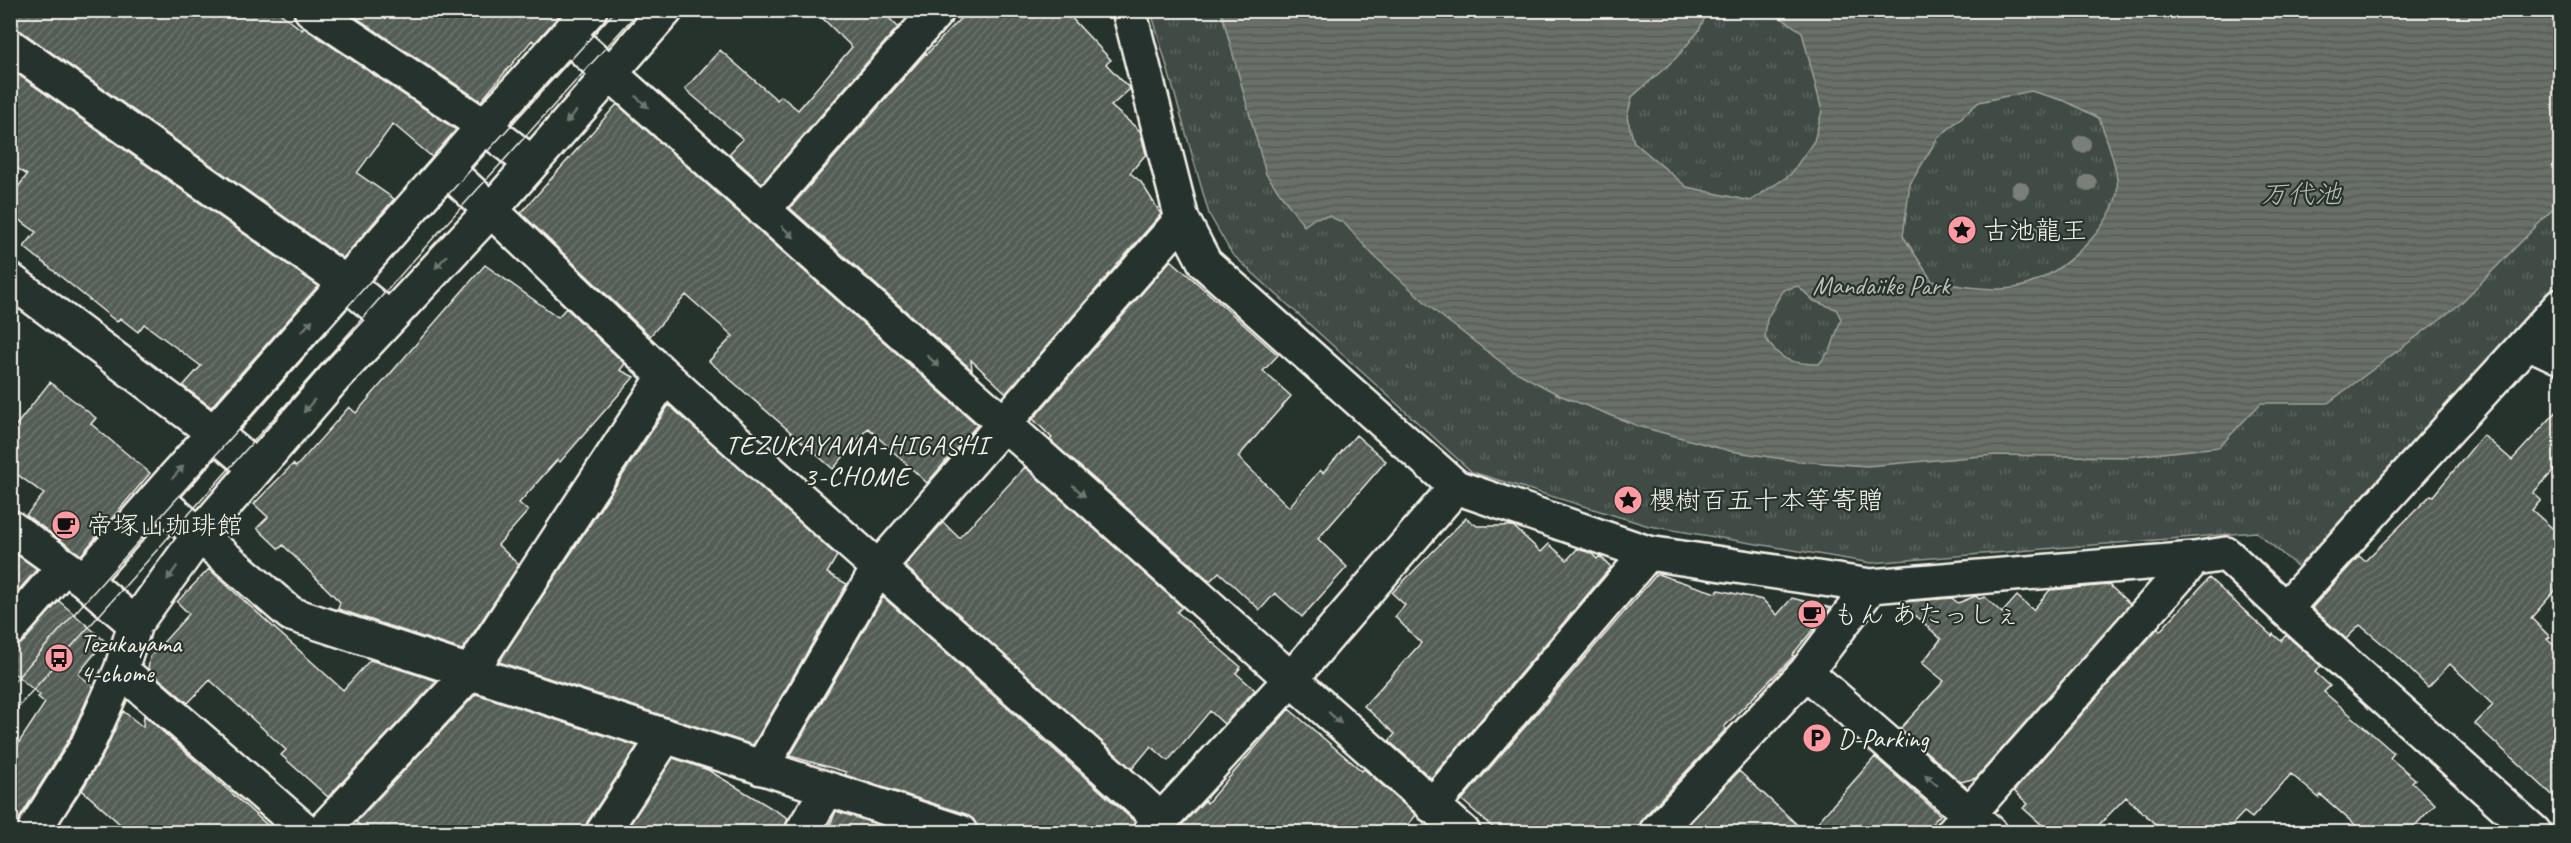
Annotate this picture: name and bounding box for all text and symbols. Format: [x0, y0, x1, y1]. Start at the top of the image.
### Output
one-way arrow [634, 95, 649, 108]
one-way arrow [565, 109, 578, 124]
water label: 万代池 [2261, 177, 2343, 211]
place icon: 古池龍王 [1946, 214, 1978, 246]
place label: 古池龍王 [1983, 214, 2087, 247]
one-way arrow [780, 225, 795, 239]
one-way arrow [434, 255, 448, 270]
park label: Mandaiike Park [1813, 269, 1951, 302]
one-way arrow [300, 319, 314, 334]
one-way arrow [925, 354, 940, 367]
one-way arrow [303, 398, 316, 414]
district label: TEZUKAYAMA-HIGASHI 3-CHOME [725, 428, 993, 493]
one-way arrow [171, 465, 184, 480]
one-way arrow [1071, 484, 1086, 497]
place icon: 櫻樹百五十本等寄贈 [1612, 484, 1644, 516]
place label: 櫻樹百五十本等寄贈 [1649, 484, 1883, 517]
cafe icon: 帝塚山珈琲館 [50, 509, 82, 541]
place label: 帝塚山珈琲館 [87, 509, 243, 542]
one-way arrow [166, 564, 178, 580]
cafe icon: もん あたっしぇ [1796, 598, 1828, 630]
place label: もん あたっしぇ [1833, 598, 2021, 631]
place label: Tezukayama 4-chome [80, 627, 183, 690]
bus stop icon: Tezukayama 4-chome [43, 642, 75, 674]
one-way arrow [1327, 711, 1342, 725]
parking icon: D-Parking [1801, 722, 1833, 754]
place label: D-Parking [1838, 722, 1930, 755]
one-way arrow [1923, 773, 1938, 787]

